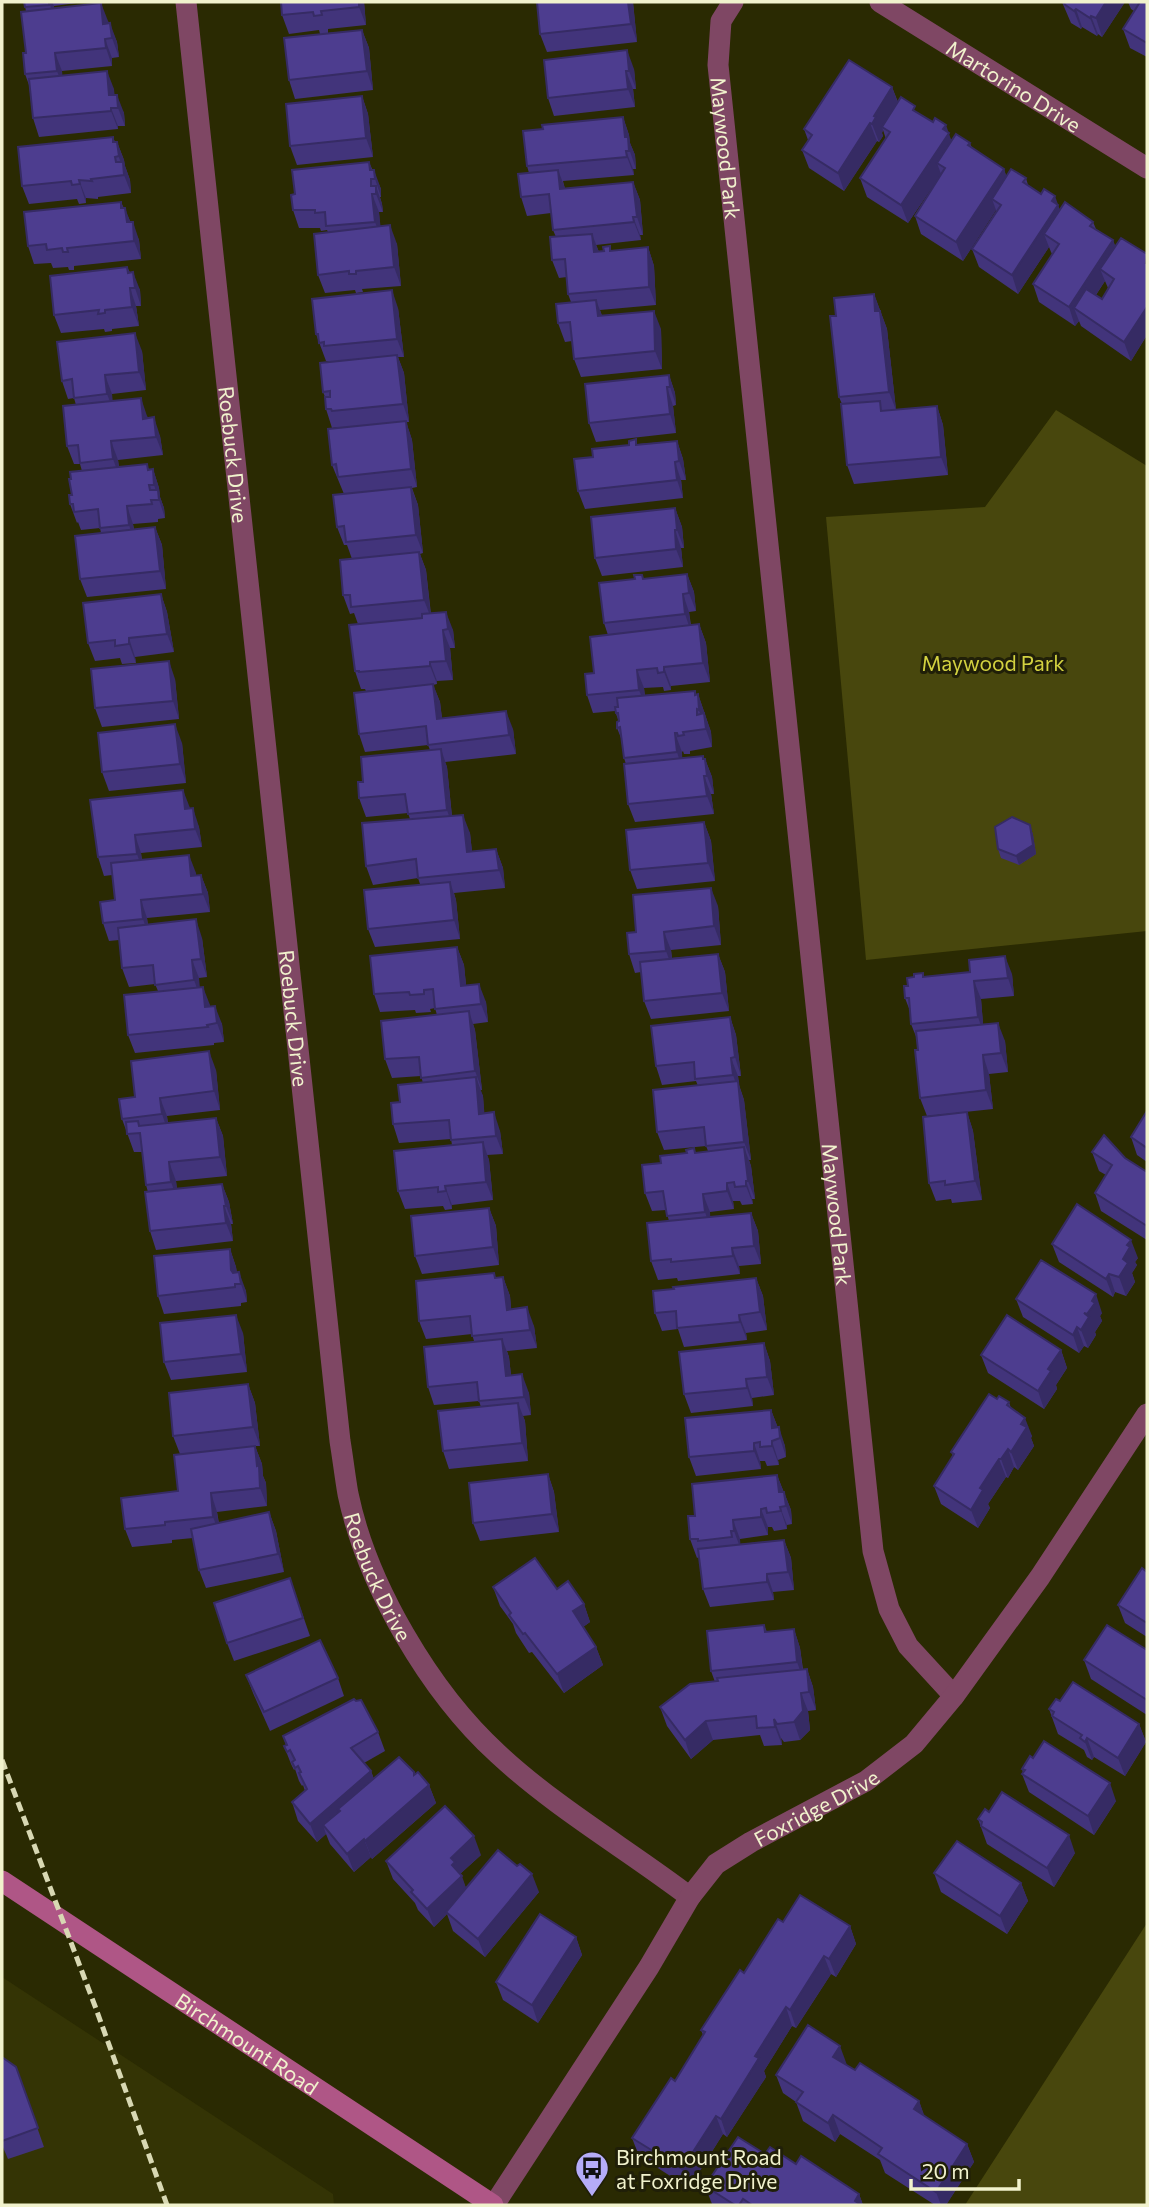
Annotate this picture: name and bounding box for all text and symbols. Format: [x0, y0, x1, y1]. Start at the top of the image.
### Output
street label: Martorino Drive [942, 34, 1086, 137]
street label: Maywood Park [707, 75, 747, 221]
street label: Roebuck Drive [215, 385, 254, 524]
park label: Maywood Park [921, 650, 1065, 675]
street label: Roebuck Drive [275, 948, 315, 1088]
street label: Maywood Park [818, 1142, 858, 1287]
street label: Roebuck Drive [340, 1509, 418, 1645]
street label: Foxridge Drive [749, 1764, 883, 1851]
street label: Birchmount Road [171, 1987, 323, 2099]
place label: Birchmount Road at Foxridge Drive [616, 2144, 782, 2193]
scale bar [911, 2148, 1020, 2192]
bus stop icon: Birchmount Road at Foxridge Drive [573, 2149, 611, 2198]
text: 20 m [922, 2158, 970, 2183]

